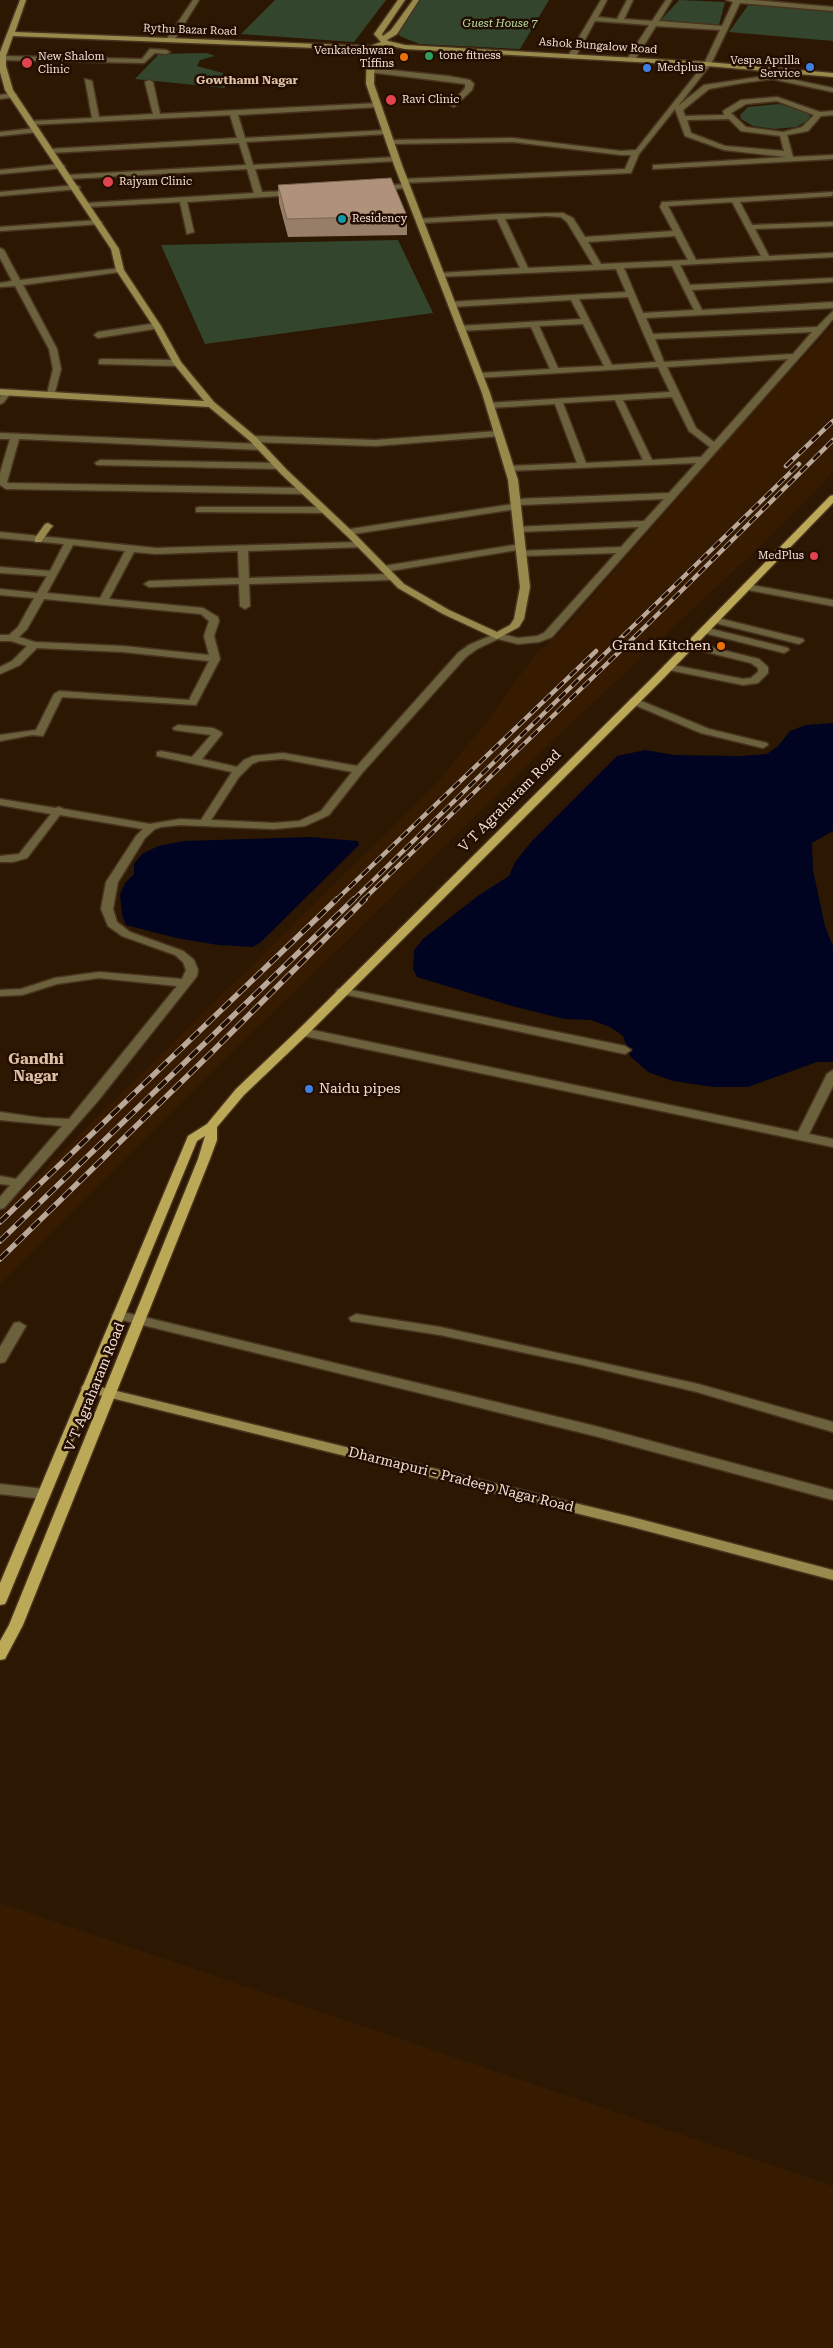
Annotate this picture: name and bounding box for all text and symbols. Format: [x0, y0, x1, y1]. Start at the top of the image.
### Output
park label: Guest House 7 [463, 17, 537, 31]
street label: Rythu Bazar Road [143, 22, 237, 38]
street label: Ashok Bungalow Road [538, 35, 658, 57]
place label: Venkateshwara Tiffins [314, 44, 394, 70]
place label: tone fitness [439, 49, 501, 63]
place label: New Shalom Clinic [38, 50, 105, 76]
marker: tone fitness [423, 50, 435, 62]
marker: Venkateshwara Tiffins [398, 51, 410, 63]
place label: Vespa Aprilla Service [730, 54, 800, 80]
marker: New Shalom Clinic [20, 56, 34, 70]
place label: Medplus [657, 61, 703, 75]
marker: Vespa Aprilla Service [804, 61, 816, 73]
marker: Medplus [641, 62, 653, 74]
district label: Gowthami Nagar [196, 73, 298, 87]
marker: Ravi Clinic [384, 93, 398, 107]
place label: Ravi Clinic [402, 93, 459, 107]
marker: Rajyam Clinic [101, 175, 115, 189]
place label: Rajyam Clinic [119, 175, 192, 189]
place label: Residency [352, 212, 407, 226]
marker: Residency [336, 213, 348, 225]
place label: MedPlus [758, 549, 804, 563]
marker: MedPlus [808, 550, 820, 562]
place label: Grand Kitchen [612, 638, 711, 654]
marker: Grand Kitchen [715, 640, 727, 652]
street label: V T Agraharam Road [455, 746, 565, 856]
district label: Gandhi Nagar [8, 1051, 64, 1086]
place label: Naidu pipes [319, 1081, 400, 1097]
marker: Naidu pipes [303, 1083, 315, 1095]
street label: V T Agraharam Road [61, 1320, 129, 1454]
street label: Dharmapuri - Pradeep Nagar Road [347, 1444, 575, 1516]

